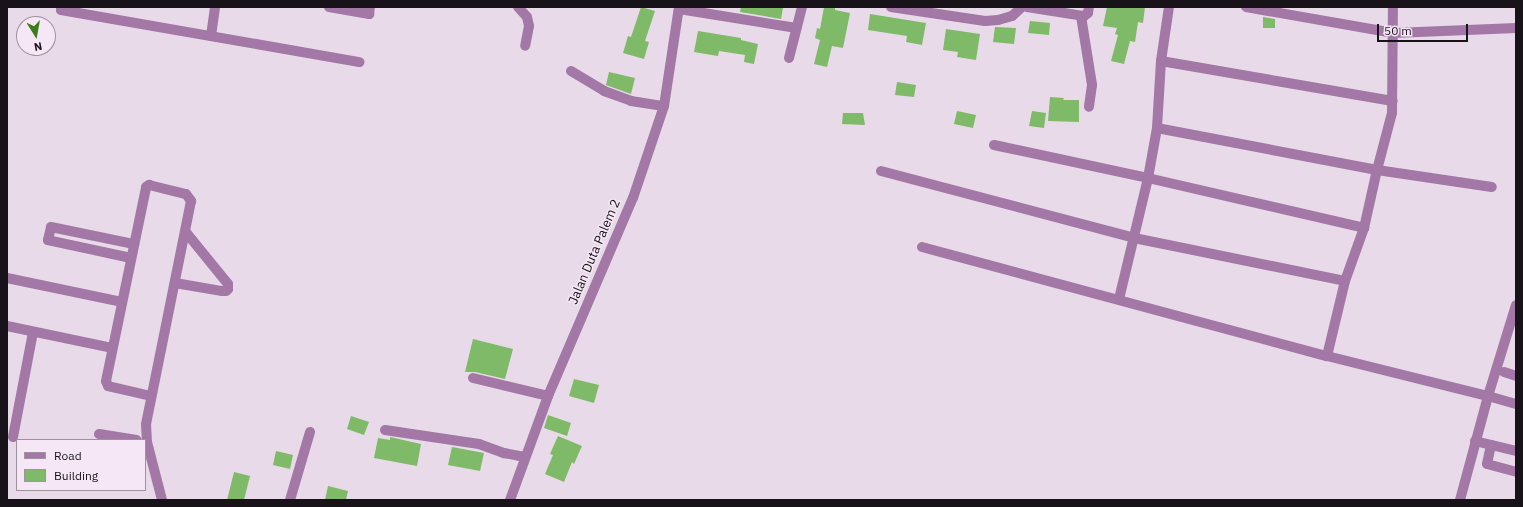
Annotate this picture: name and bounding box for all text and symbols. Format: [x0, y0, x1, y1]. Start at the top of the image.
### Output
north arrow [16, 16, 56, 56]
scale bar [1379, 16, 1470, 42]
text: 50 m [1384, 23, 1412, 38]
text: N [33, 39, 43, 54]
street label: Jalan Duta Palem 2 [566, 197, 624, 307]
legend [16, 439, 146, 491]
text: Road [54, 448, 82, 463]
text: Building [54, 468, 98, 483]

